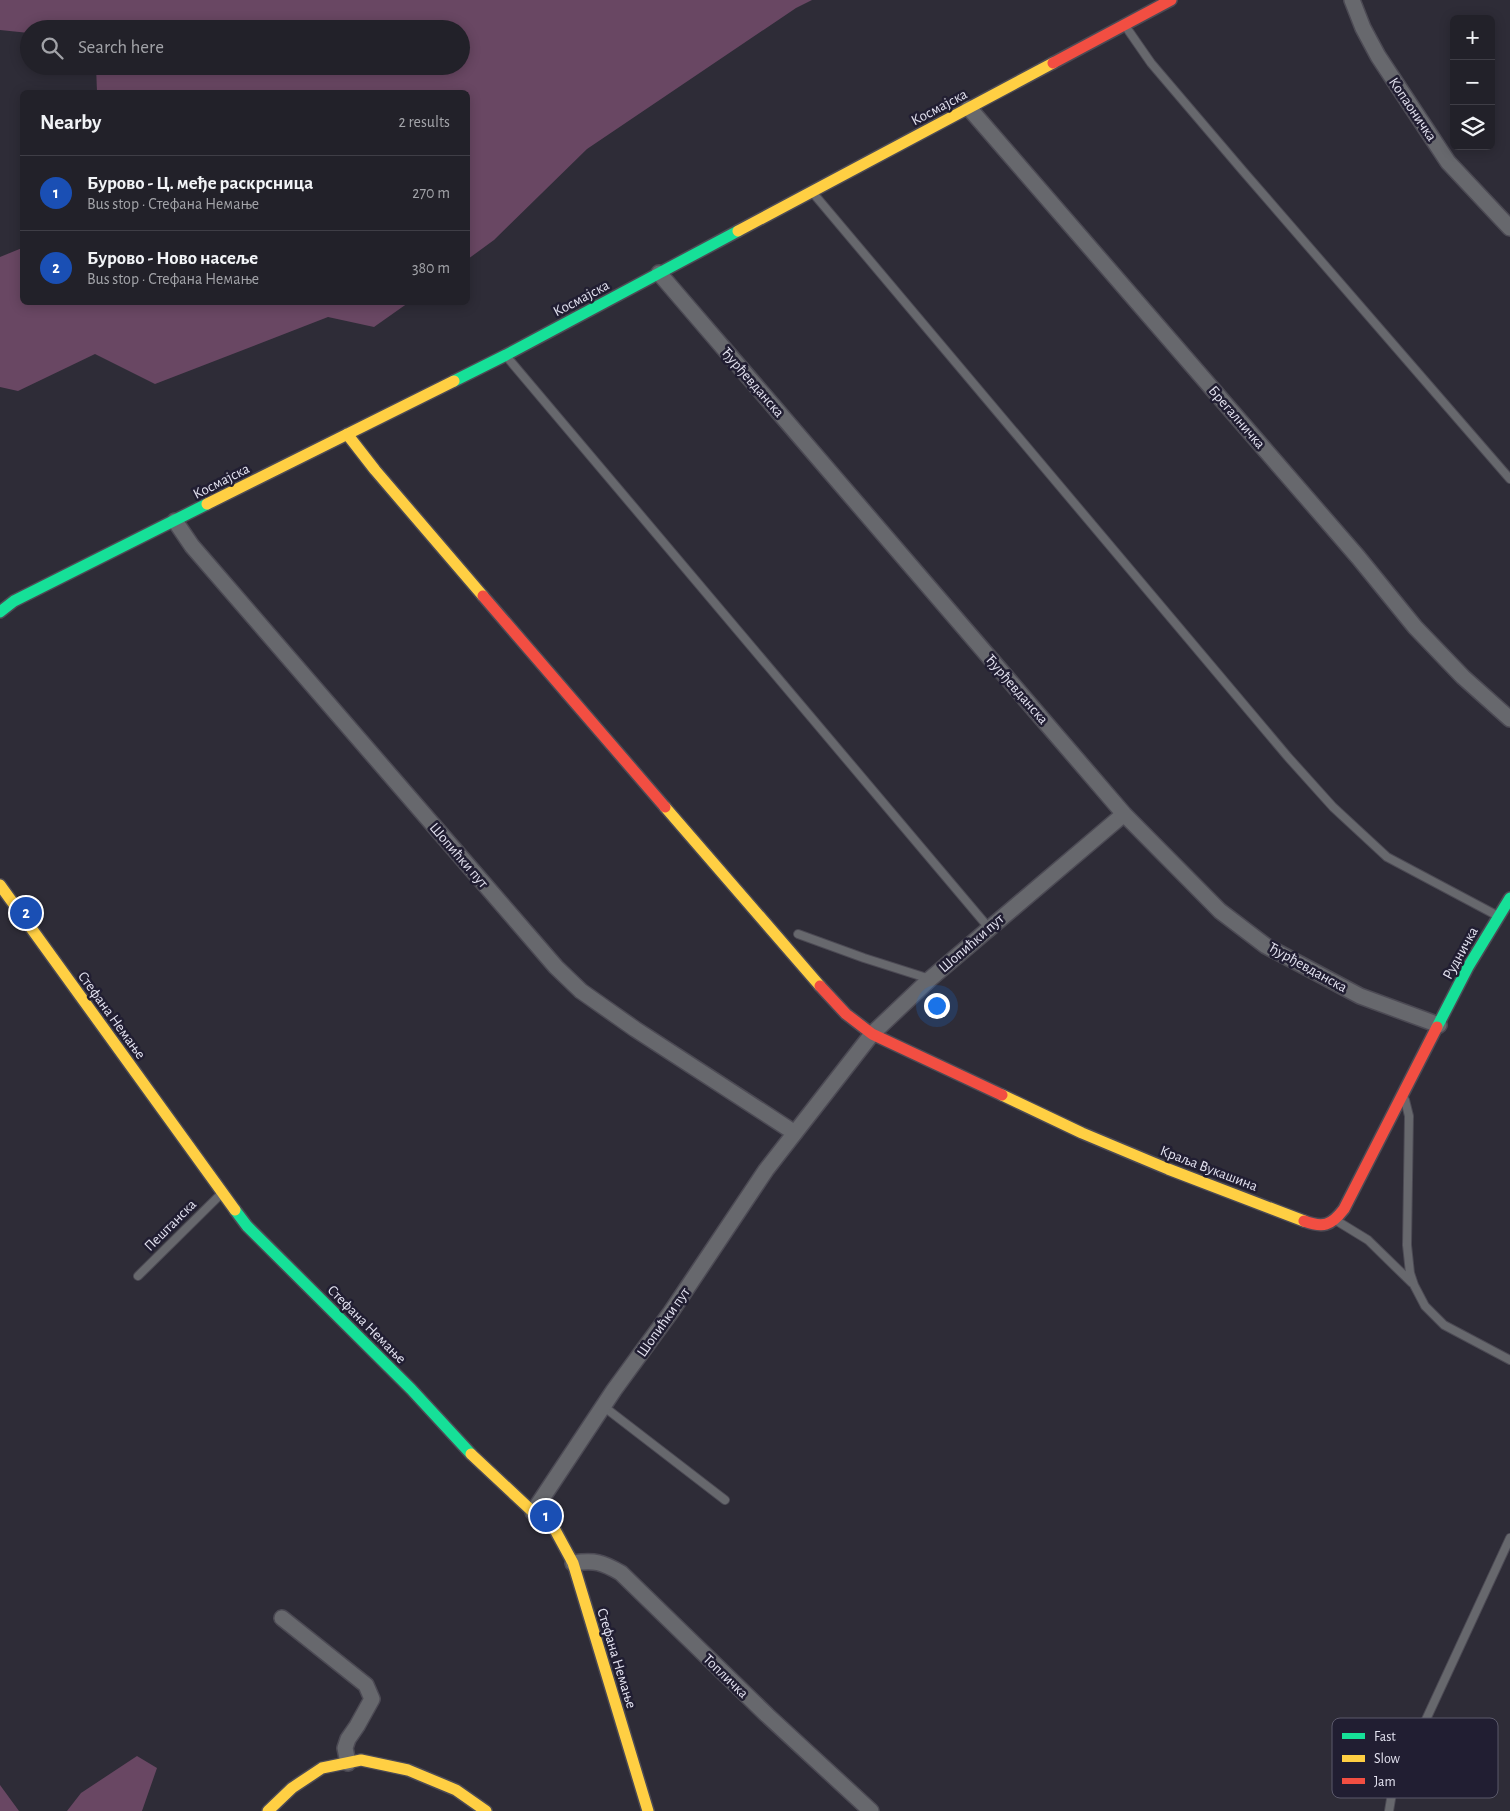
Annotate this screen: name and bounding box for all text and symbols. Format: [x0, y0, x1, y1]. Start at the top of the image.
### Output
map controls [1450, 15, 1495, 150]
button: + [1450, 15, 1495, 60]
search box [20, 20, 470, 75]
icon: search [38, 34, 66, 62]
text: Search here [78, 38, 164, 57]
button: − [1450, 60, 1495, 105]
street label: Копаоничка [1386, 75, 1439, 144]
street label: Космајска [909, 86, 970, 128]
button: layers [1450, 105, 1495, 150]
text: Nearby [40, 112, 101, 133]
text: 2 results [398, 114, 450, 130]
text: Бурово - Ц. међе раскрсница [87, 174, 313, 193]
text: 1 [53, 185, 59, 201]
text: 270 m [412, 185, 450, 201]
text: Bus stop · Стефана Немање [87, 196, 259, 212]
text: Бурово - Ново насеље [87, 249, 258, 268]
text: 2 [52, 260, 60, 276]
text: 380 m [412, 260, 450, 276]
text: Bus stop · Стефана Немање [87, 271, 259, 287]
street label: Космајска [551, 277, 612, 319]
street label: Ђурђевданска [718, 345, 787, 420]
street label: Брегалничка [1205, 383, 1268, 452]
street label: Космајска [191, 461, 252, 502]
street label: Ђурђевданска [982, 652, 1051, 727]
street label: Шопићки пут [426, 820, 491, 891]
pin: 2 [10, 894, 42, 932]
street label: Шопићки пут [936, 911, 1007, 976]
street label: Рудничка [1440, 924, 1481, 982]
street label: Ђурђевданска [1266, 940, 1350, 995]
street label: Стефана Немање [75, 969, 148, 1062]
your location [924, 993, 950, 1019]
street label: Краља Вукашина [1158, 1143, 1260, 1194]
street label: Пештанска [142, 1196, 199, 1254]
street label: Стефана Немање [324, 1282, 409, 1367]
street label: Шопићки пут [634, 1284, 693, 1360]
pin: 1 [530, 1497, 562, 1535]
street label: Стефана Немање [594, 1606, 639, 1710]
street label: Топличка [700, 1651, 751, 1701]
legend [1332, 1718, 1498, 1798]
text: Fast [1374, 1730, 1396, 1744]
text: Slow [1374, 1752, 1401, 1766]
text: Jam [1374, 1775, 1396, 1789]

